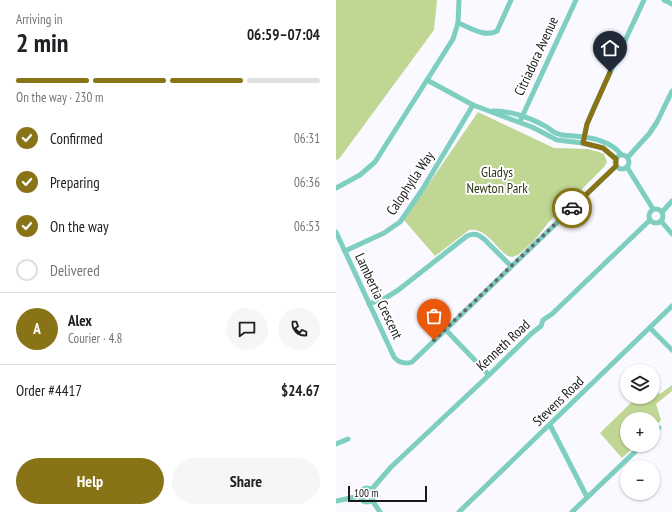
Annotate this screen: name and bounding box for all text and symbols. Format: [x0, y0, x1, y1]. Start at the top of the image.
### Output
text: Arriving in [16, 11, 63, 28]
street label: Citriadora Avenue [510, 13, 562, 98]
text: 06:59–07:04 [247, 25, 320, 44]
text: 2 min [16, 26, 69, 59]
pin [593, 31, 627, 72]
icon: home [599, 37, 621, 59]
text: On the way · 230 m [16, 89, 103, 106]
icon: check [16, 127, 38, 149]
text: Confirmed [50, 129, 103, 148]
text: 06:31 [294, 130, 320, 147]
street label: Calophylla Way [382, 147, 438, 218]
park label: Gladys Newton Park [466, 163, 528, 197]
icon: check [16, 171, 38, 193]
text: Preparing [50, 173, 100, 192]
text: 06:36 [294, 174, 320, 191]
courier [552, 188, 592, 228]
icon: car [561, 197, 583, 219]
icon: check [16, 215, 38, 237]
text: On the way [50, 217, 109, 236]
text: 06:53 [294, 218, 320, 235]
street label: Lambertia Crescent [351, 250, 407, 342]
text: Delivered [50, 261, 100, 280]
pin [417, 299, 451, 340]
icon: bag [423, 305, 445, 327]
button: chat [226, 308, 268, 350]
button: phone [278, 308, 320, 350]
text: Alex [68, 311, 92, 330]
street label: Kenneth Road [472, 316, 534, 374]
text: A [33, 319, 41, 338]
text: Courier · 4.8 [68, 330, 122, 347]
map controls [620, 364, 660, 500]
button: layers [620, 364, 660, 404]
street label: Stevens Road [529, 372, 587, 430]
text: Order #4417 [16, 381, 82, 400]
text: $24.67 [281, 381, 320, 400]
button: + [620, 412, 660, 452]
button: Help [16, 458, 164, 504]
button: Share [172, 458, 320, 504]
button: − [620, 460, 660, 500]
scale bar [348, 484, 427, 503]
text: 100 m [354, 486, 378, 500]

